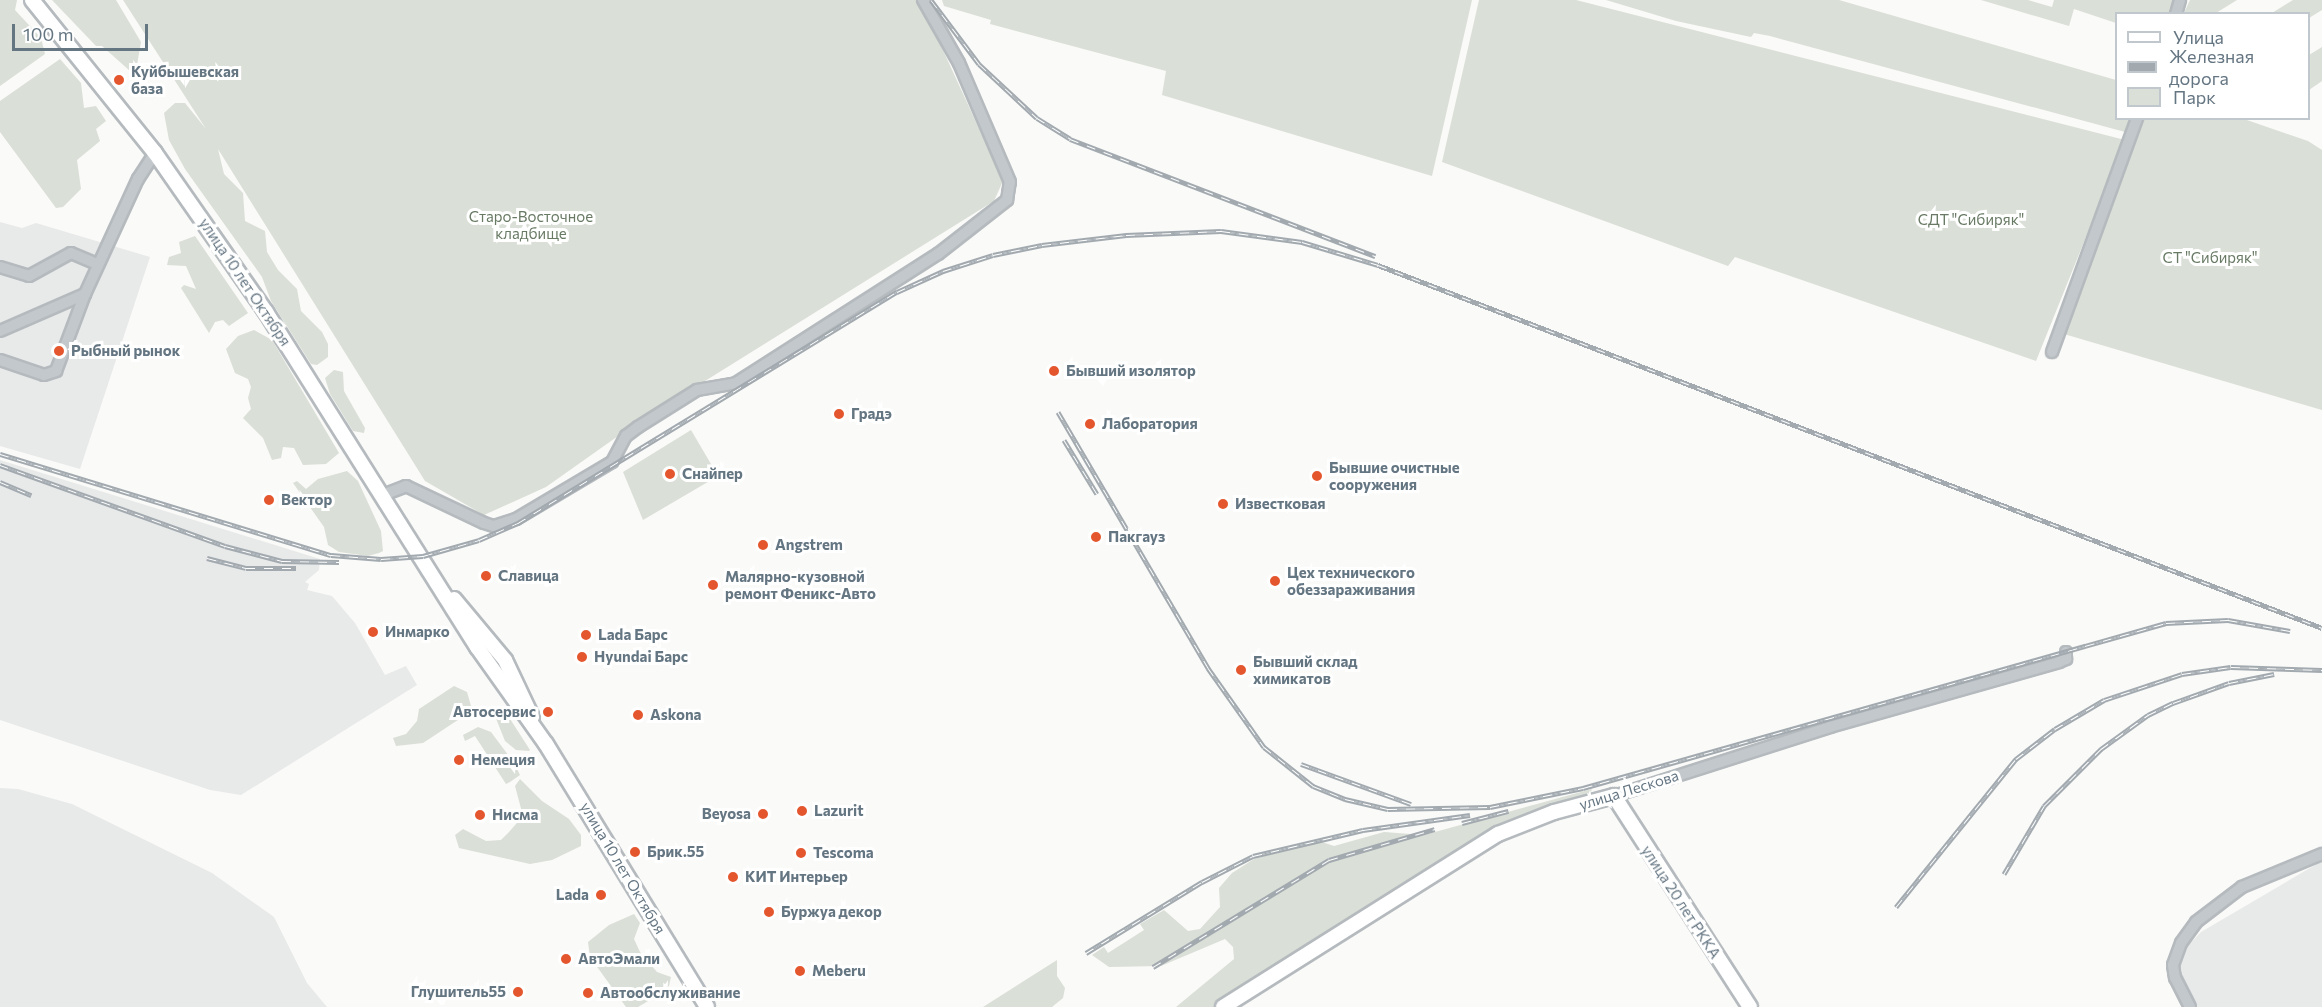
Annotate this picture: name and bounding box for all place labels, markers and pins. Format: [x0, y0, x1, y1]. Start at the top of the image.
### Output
place label: Куйбышевская база [131, 62, 239, 97]
marker: Куйбышевская база [112, 73, 126, 87]
place label: Рыбный рынок [71, 342, 180, 360]
marker: Рыбный рынок [52, 344, 66, 358]
place label: Бывший изолятор [1066, 362, 1196, 380]
marker: Бывший изолятор [1047, 364, 1061, 378]
place label: Градэ [851, 405, 892, 423]
marker: Градэ [832, 407, 846, 421]
place label: Лаборатория [1102, 415, 1198, 433]
marker: Лаборатория [1083, 417, 1097, 431]
place label: Бывшие очистные сооружения [1329, 458, 1460, 493]
place label: Снайпер [682, 465, 743, 483]
marker: Снайпер [663, 467, 677, 481]
marker: Бывшие очистные сооружения [1310, 469, 1324, 483]
place label: Вектор [281, 491, 332, 509]
marker: Вектор [262, 493, 276, 507]
place label: Известковая [1235, 495, 1326, 513]
marker: Известковая [1216, 497, 1230, 511]
place label: Пакгауз [1108, 528, 1165, 546]
marker: Пакгауз [1089, 530, 1103, 544]
place label: Angstrem [775, 536, 843, 554]
marker: Angstrem [756, 538, 770, 552]
place label: Цех технического обеззараживания [1287, 563, 1415, 598]
place label: Славица [498, 567, 559, 585]
place label: Малярно-кузовной ремонт Феникс-Авто [725, 567, 876, 602]
marker: Славица [479, 569, 493, 583]
marker: Цех технического обеззараживания [1268, 574, 1282, 588]
marker: Малярно-кузовной ремонт Феникс-Авто [706, 578, 720, 592]
place label: Инмарко [385, 623, 450, 641]
marker: Инмарко [366, 625, 380, 639]
place label: Lada Барс [598, 626, 668, 644]
marker: Lada Барс [579, 628, 593, 642]
place label: Hyundai Барс [594, 648, 688, 666]
marker: Hyundai Барс [575, 650, 589, 664]
place label: Бывший склад химикатов [1253, 652, 1357, 687]
marker: Бывший склад химикатов [1234, 663, 1248, 677]
place label: Автосервис [453, 703, 536, 721]
marker: Автосервис [541, 705, 555, 719]
place label: Askona [650, 706, 702, 724]
marker: Askona [631, 708, 645, 722]
place label: Немеция [471, 751, 535, 769]
marker: Немеция [452, 753, 466, 767]
place label: Lazurit [814, 802, 864, 820]
marker: Lazurit [795, 804, 809, 818]
place label: Beyosa [702, 805, 751, 823]
place label: Нисма [492, 806, 538, 824]
marker: Beyosa [756, 807, 770, 821]
marker: Нисма [473, 808, 487, 822]
place label: Брик.55 [647, 843, 704, 861]
place label: Tescoma [813, 844, 874, 862]
marker: Брик.55 [628, 845, 642, 859]
marker: Tescoma [794, 846, 808, 860]
place label: КИТ Интерьер [745, 868, 848, 886]
marker: КИТ Интерьер [726, 870, 740, 884]
place label: Lada [556, 886, 589, 904]
marker: Lada [594, 888, 608, 902]
place label: Буржуа декор [781, 903, 882, 921]
marker: Буржуа декор [762, 905, 776, 919]
place label: АвтоЭмали [578, 950, 660, 968]
marker: АвтоЭмали [559, 952, 573, 966]
place label: Meberu [812, 962, 866, 980]
marker: Meberu [793, 964, 807, 978]
place label: Глушитель55 [411, 983, 506, 1001]
place label: Автообслуживание [600, 984, 740, 1002]
marker: Глушитель55 [511, 985, 525, 999]
marker: Автообслуживание [581, 986, 595, 1000]

